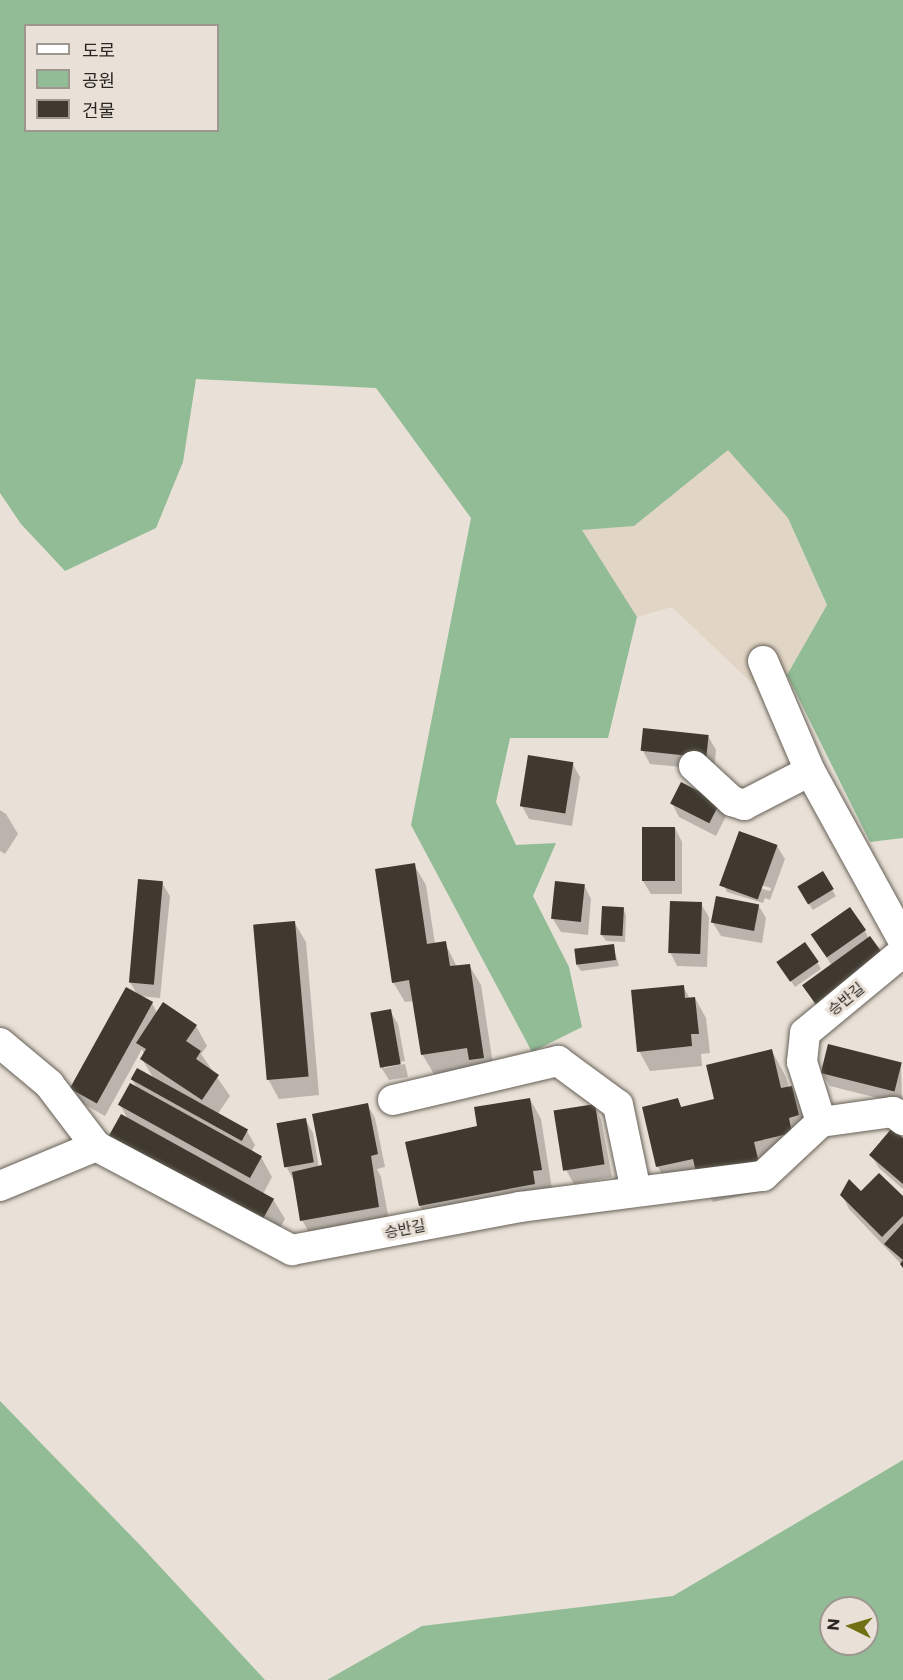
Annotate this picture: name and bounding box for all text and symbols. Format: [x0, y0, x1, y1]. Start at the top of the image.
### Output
legend [24, 24, 219, 132]
text: 도로 [82, 39, 115, 61]
text: 공원 [82, 69, 115, 91]
text: 건물 [82, 99, 115, 121]
street label: 승반길 [824, 979, 868, 1019]
street label: 승반길 [383, 1216, 427, 1242]
north arrow [819, 1596, 879, 1656]
text: N [823, 1618, 843, 1631]

